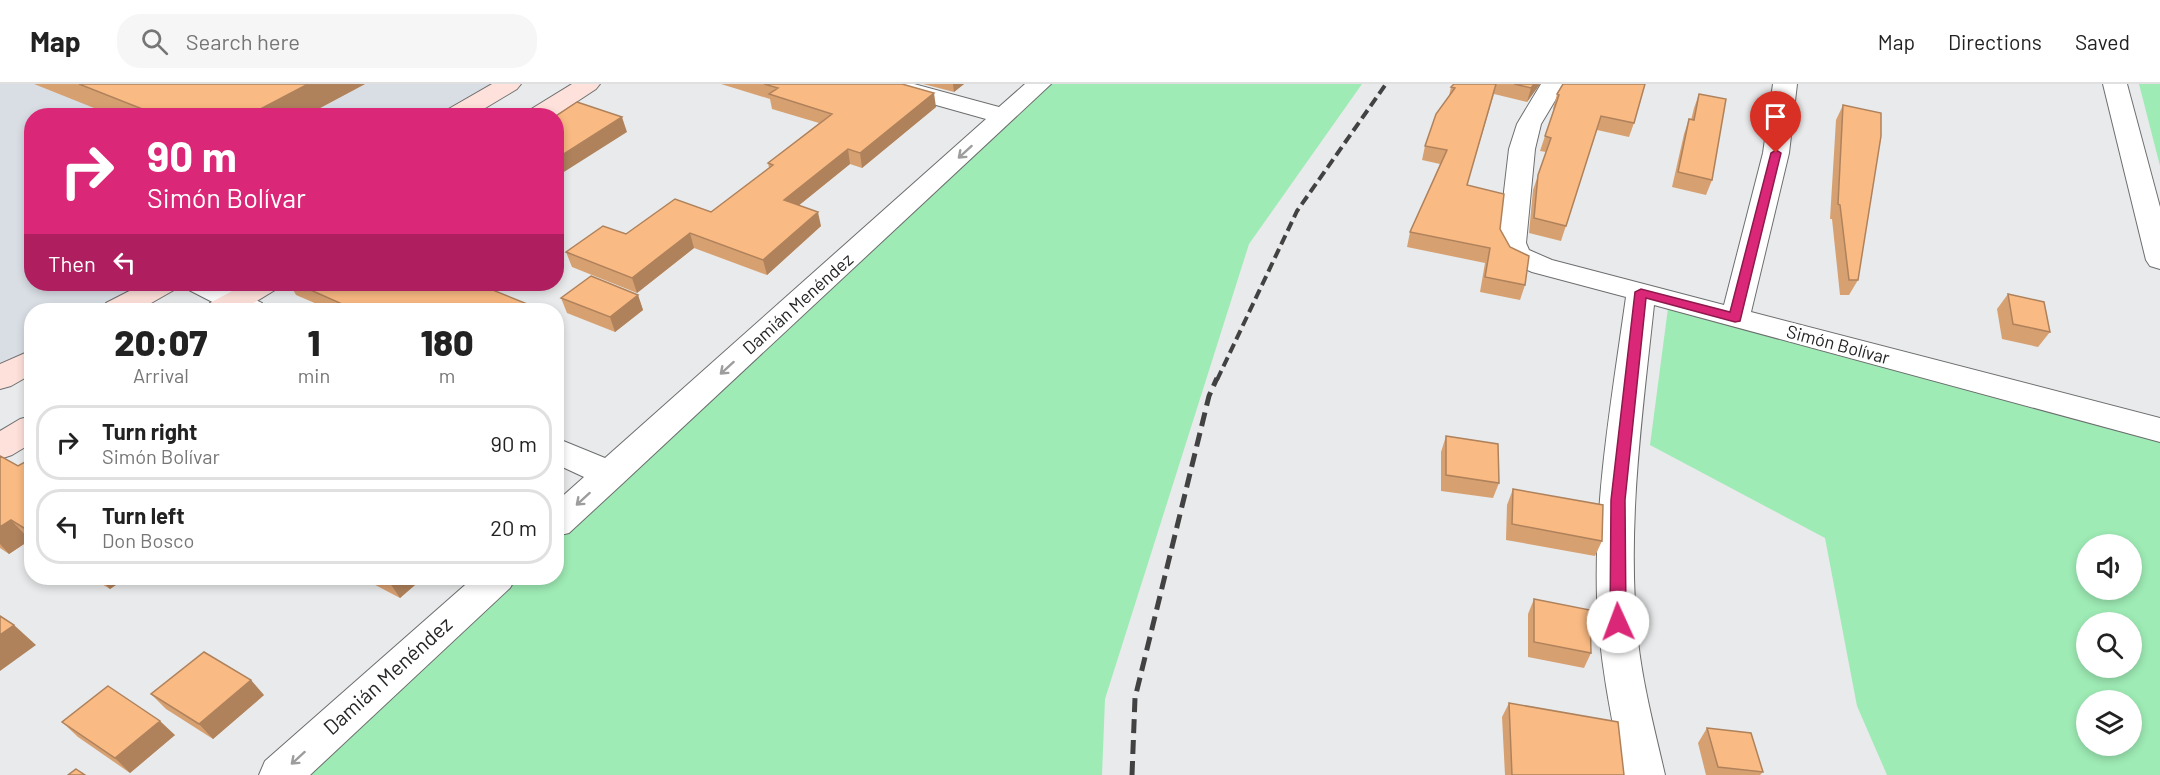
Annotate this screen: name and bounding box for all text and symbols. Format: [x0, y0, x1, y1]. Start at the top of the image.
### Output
search box [117, 14, 537, 68]
text: Map [30, 24, 81, 58]
icon: search [138, 25, 171, 58]
text: Search here [186, 28, 300, 54]
text: Map [1878, 29, 1915, 54]
text: Directions [1948, 29, 2042, 54]
text: Saved [2075, 29, 2130, 54]
pin [1750, 91, 1801, 153]
icon: arrive [1759, 100, 1792, 133]
text: 90 m [147, 130, 237, 180]
icon: right [48, 132, 126, 210]
one-way arrow [958, 145, 973, 159]
text: Simón Bolívar [147, 181, 306, 213]
icon: left [108, 246, 141, 279]
street label: Damián Menéndez [738, 248, 857, 359]
text: Then [48, 250, 96, 276]
text: 20:07 [114, 320, 207, 363]
text: 1 [308, 320, 320, 363]
text: 180 [421, 320, 474, 363]
street label: Simón Bolívar [1784, 320, 1893, 368]
one-way arrow [720, 361, 735, 375]
text: Arrival [133, 363, 189, 387]
text: min [298, 363, 330, 387]
text: m [439, 363, 455, 387]
text: Turn right [102, 418, 197, 444]
icon: right [51, 426, 84, 459]
text: 90 m [491, 430, 537, 456]
text: Simón Bolívar [102, 444, 220, 468]
one-way arrow [576, 492, 591, 506]
text: Turn left [102, 502, 185, 528]
icon: left [51, 510, 84, 543]
text: 20 m [490, 514, 537, 540]
text: Don Bosco [102, 528, 194, 552]
map controls [2076, 534, 2142, 756]
button: sound [2076, 534, 2142, 600]
position arrow [1586, 590, 1650, 654]
street label: Damián Menéndez [318, 611, 456, 739]
button: search [2076, 612, 2142, 678]
button: layers [2076, 690, 2142, 756]
one-way arrow [291, 751, 306, 765]

